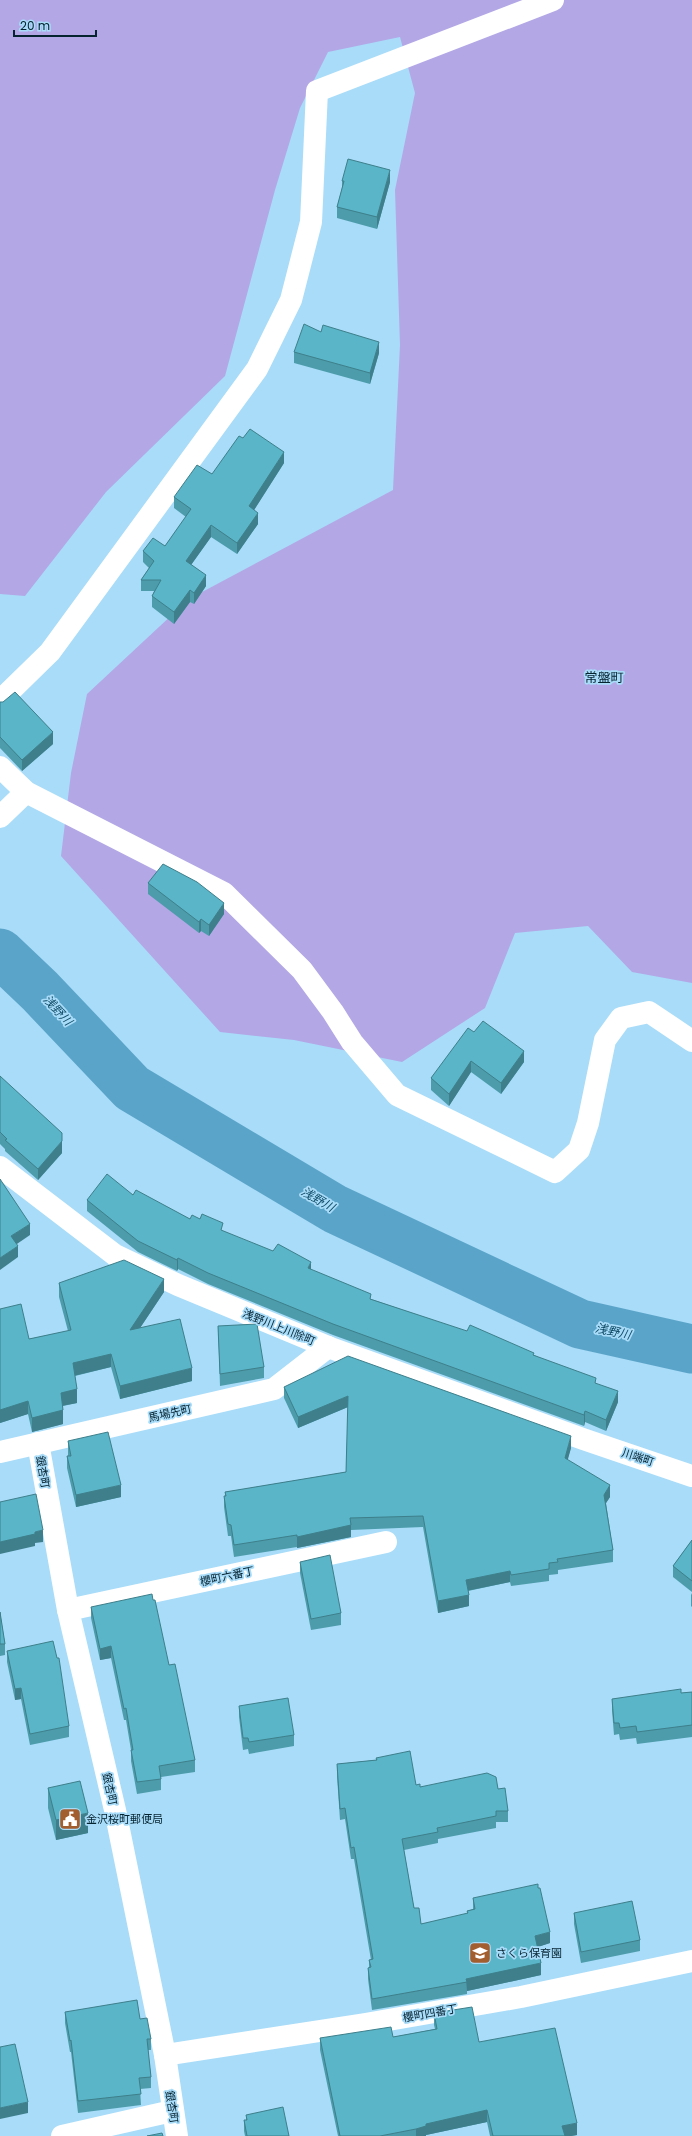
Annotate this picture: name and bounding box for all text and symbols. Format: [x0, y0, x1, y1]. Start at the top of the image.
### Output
scale bar [14, 12, 96, 38]
text: 20 m [20, 17, 50, 34]
district label: 常盤町 [584, 668, 624, 687]
water label: 浅野川 [40, 991, 78, 1030]
water label: 浅野川 [298, 1183, 340, 1216]
street label: 浅野川上川除町 [240, 1305, 318, 1349]
water label: 浅野川 [594, 1319, 634, 1343]
street label: 馬場先町 [147, 1400, 193, 1426]
street label: 川端町 [620, 1444, 656, 1470]
street label: 銀杏町 [32, 1454, 54, 1490]
street label: 櫻町六番丁 [198, 1562, 256, 1590]
street label: 銀杏町 [98, 1771, 122, 1807]
public building icon: 金沢桜町郵便局 [57, 1806, 83, 1832]
place label: 金沢桜町郵便局 [86, 1811, 163, 1827]
school or university icon: さくら保育園 [467, 1940, 493, 1966]
place label: さくら保育園 [496, 1945, 562, 1961]
street label: 櫻町四番丁 [402, 2000, 458, 2026]
street label: 銀杏町 [162, 2089, 182, 2125]

